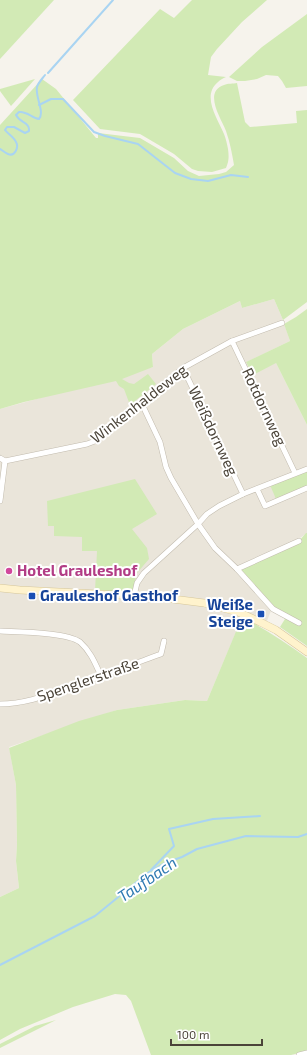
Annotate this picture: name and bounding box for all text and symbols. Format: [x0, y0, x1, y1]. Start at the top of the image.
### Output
street label: Winkenhaldeweg [86, 360, 191, 447]
street label: Rotdornweg [239, 365, 291, 449]
street label: Weißdornweg [185, 383, 243, 479]
place label: Hotel Grauleshof [17, 561, 138, 579]
marker: Hotel Grauleshof [4, 566, 14, 576]
place label: Grauleshof Gasthof [40, 586, 179, 604]
marker: Grauleshof Gasthof [27, 591, 37, 601]
place label: Weiße Steige [207, 595, 253, 630]
marker: Weiße Steige [256, 609, 266, 619]
street label: Spenglerstraße [34, 653, 141, 705]
water label: Taufbach [114, 852, 180, 905]
scale bar [171, 1021, 262, 1047]
text: 100 m [177, 1027, 209, 1041]

